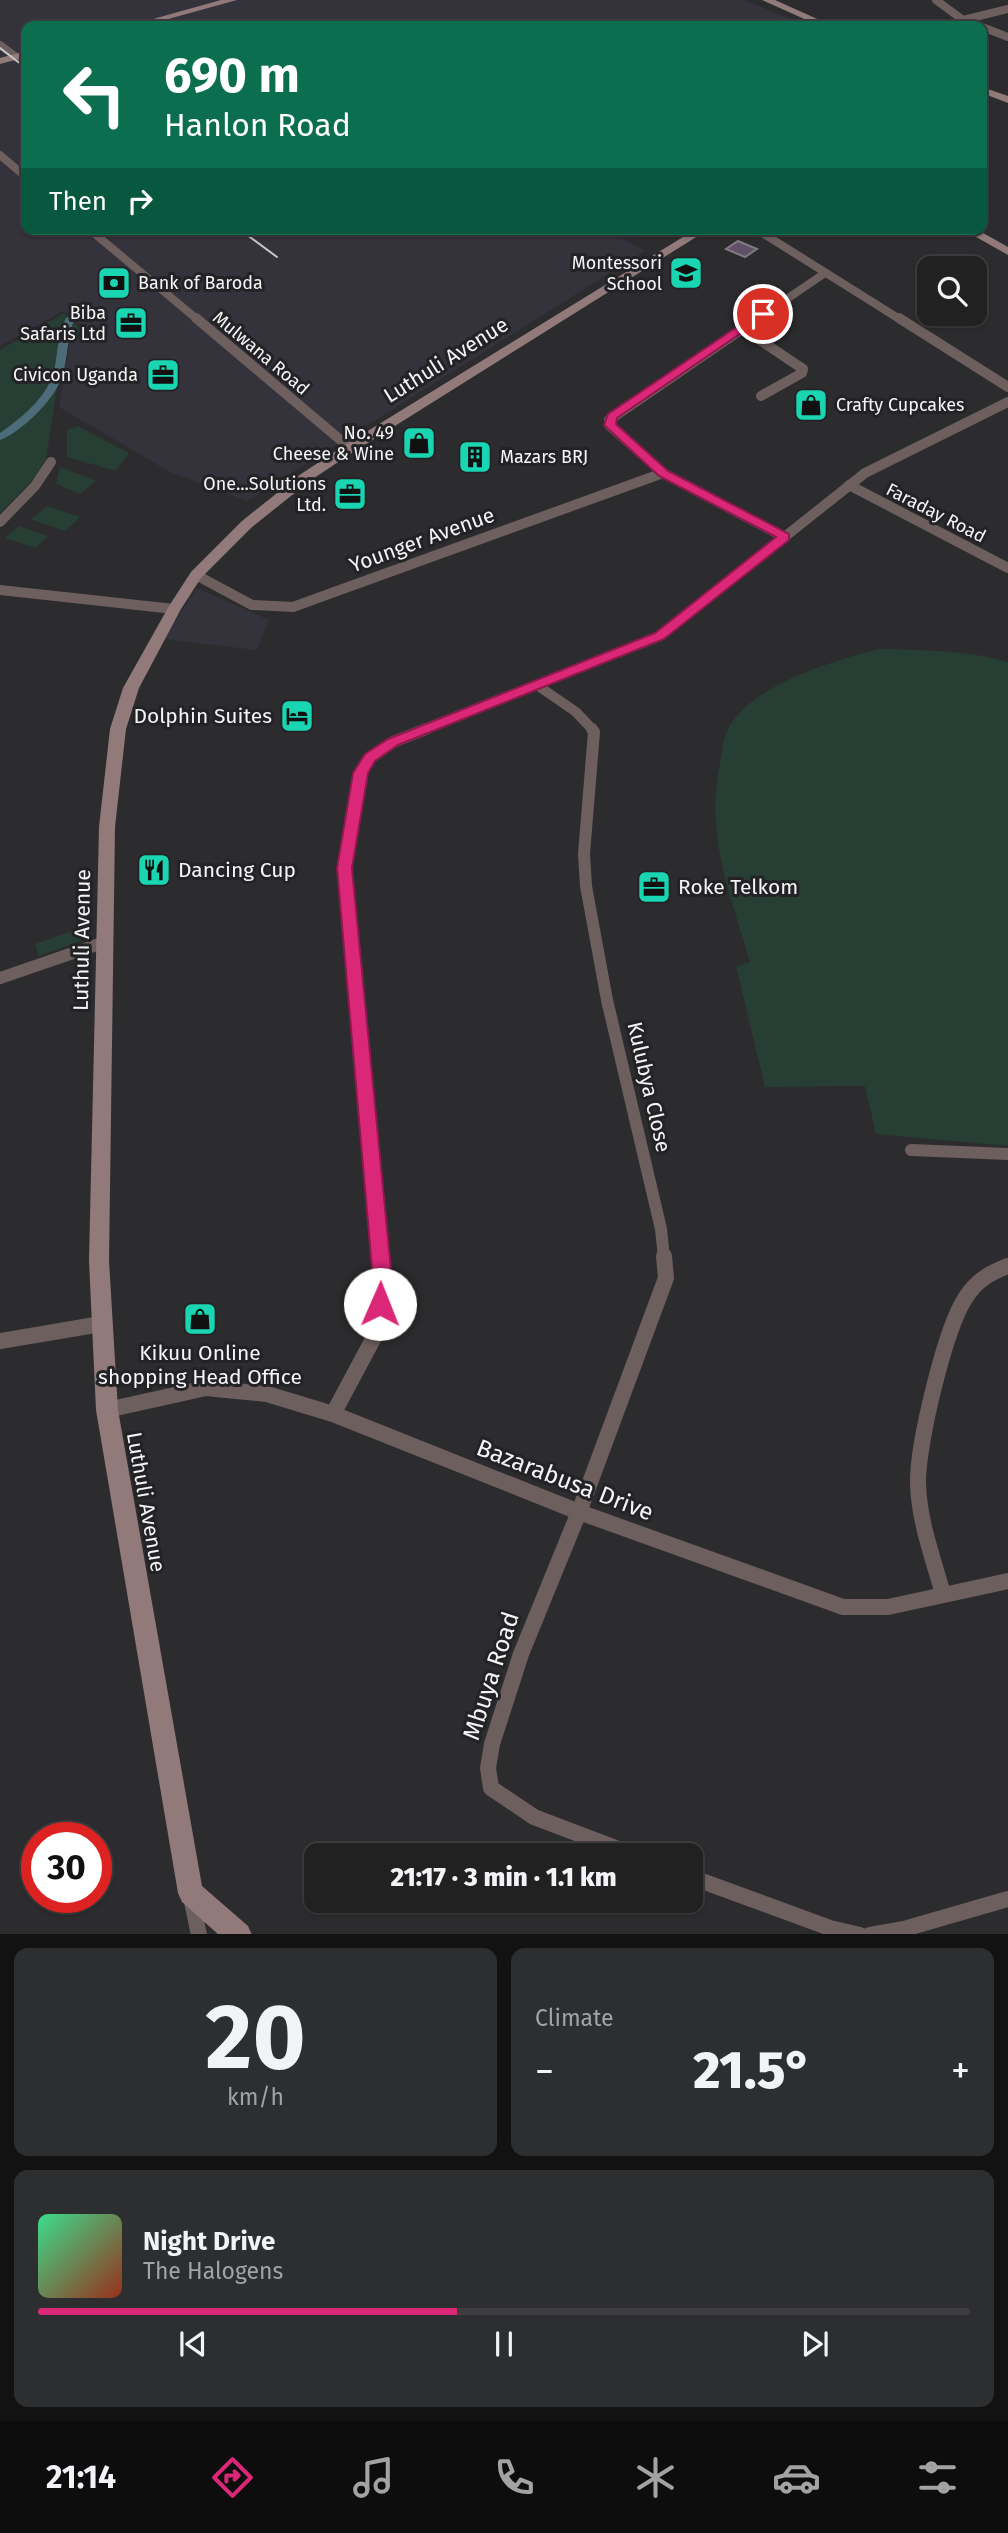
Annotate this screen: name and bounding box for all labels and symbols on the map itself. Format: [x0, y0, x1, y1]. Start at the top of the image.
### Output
place label: Montessori School [572, 252, 662, 295]
school or university icon: Montessori School [667, 254, 705, 292]
bank icon: Bank of Baroda [95, 264, 133, 302]
place label: Bank of Baroda [138, 272, 263, 294]
pin [733, 284, 793, 344]
place label: Biba Safaris Ltd [20, 302, 106, 345]
office icon: Biba Safaris Ltd [112, 304, 150, 342]
street label: Mulwana Road [208, 306, 314, 400]
street label: Luthuli Avenue [379, 311, 513, 409]
office icon: Civicon Uganda [144, 356, 182, 394]
place label: Civicon Uganda [13, 364, 138, 386]
shop icon: Crafty Cupcakes [792, 386, 830, 424]
place label: Crafty Cupcakes [836, 394, 964, 416]
place label: No. 49 Cheese & Wine [273, 422, 394, 465]
shop icon: No. 49 Cheese & Wine [400, 424, 438, 462]
building icon: Mazars BRJ [456, 438, 494, 476]
place label: Mazars BRJ [500, 446, 588, 468]
place label: One...Solutions Ltd. [203, 473, 326, 516]
office icon: One...Solutions Ltd. [331, 475, 369, 513]
street label: Faraday Road [882, 478, 990, 548]
street label: Younger Avenue [346, 502, 498, 578]
hotel icon: Dolphin Suites [278, 697, 316, 735]
place label: Dolphin Suites [133, 703, 272, 729]
restaurant icon: Dancing Cup [135, 851, 173, 889]
place label: Dancing Cup [178, 857, 296, 883]
office icon: Roke Telkom [635, 868, 673, 906]
street label: Luthuli Avenue [68, 869, 96, 1011]
place label: Roke Telkom [678, 874, 798, 900]
street label: Kulubya Close [621, 1019, 677, 1155]
position arrow [343, 1267, 417, 1341]
shop icon: Kikuu Online shopping Head Office [181, 1300, 219, 1338]
place label: Kikuu Online shopping Head Office [98, 1340, 302, 1390]
street label: Luthuli Avenue [121, 1430, 171, 1574]
street label: Bazarabusa Drive [473, 1433, 657, 1527]
street label: Mbuya Road [457, 1608, 525, 1744]
speed limit sign: 30 [21, 1822, 112, 1913]

